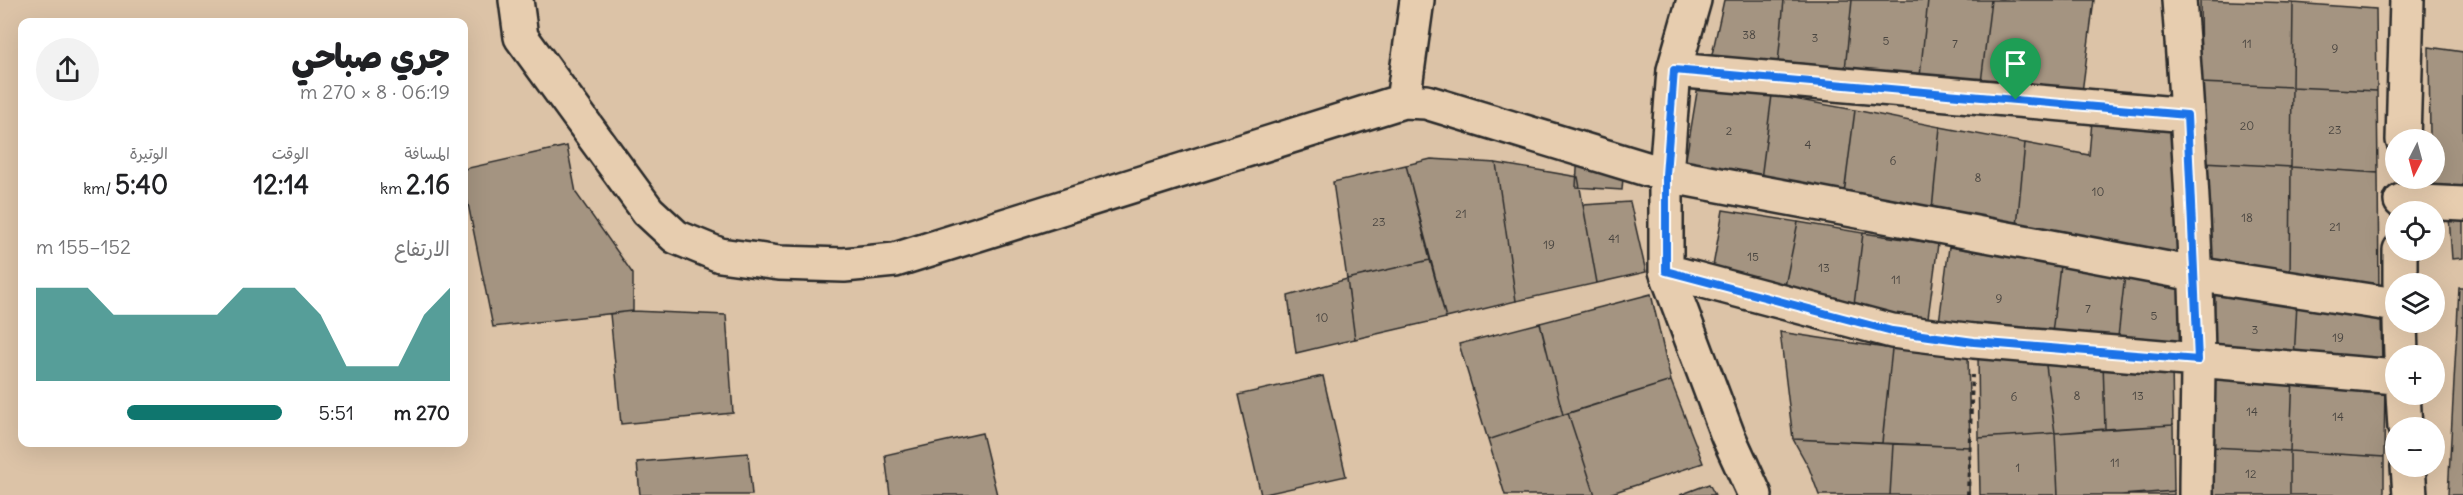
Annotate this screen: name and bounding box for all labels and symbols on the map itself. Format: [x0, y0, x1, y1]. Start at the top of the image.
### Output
house number: 38 [1742, 27, 1756, 42]
house number: 3 [1812, 30, 1819, 45]
house number: 5 [1883, 33, 1890, 48]
house number: 7 [1952, 36, 1958, 51]
house number: 11 [2242, 36, 2252, 51]
pin [1990, 38, 2041, 100]
house number: 9 [2332, 41, 2339, 56]
house number: 20 [2240, 118, 2254, 133]
house number: 23 [2328, 122, 2342, 137]
house number: 2 [1726, 123, 1733, 138]
north arrow [2385, 129, 2445, 189]
house number: 4 [1805, 137, 1812, 152]
house number: 6 [1890, 153, 1897, 168]
house number: 8 [1975, 170, 1982, 185]
house number: 10 [2092, 184, 2104, 199]
house number: 21 [1455, 206, 1467, 221]
house number: 18 [2241, 210, 2253, 225]
house number: 23 [1372, 214, 1386, 229]
house number: 21 [2329, 219, 2341, 234]
house number: 41 [1608, 231, 1620, 246]
house number: 19 [1543, 237, 1555, 252]
house number: 15 [1747, 249, 1759, 264]
house number: 13 [1818, 260, 1830, 275]
house number: 11 [1891, 272, 1901, 287]
house number: 9 [1996, 291, 2003, 306]
house number: 7 [2085, 301, 2091, 316]
house number: 5 [2151, 308, 2158, 323]
house number: 10 [1316, 310, 1328, 325]
house number: 3 [2252, 322, 2259, 337]
house number: 19 [2332, 330, 2344, 345]
house number: 8 [2074, 388, 2081, 403]
house number: 13 [2132, 388, 2144, 403]
house number: 6 [2011, 389, 2018, 404]
house number: 14 [2246, 404, 2258, 419]
house number: 14 [2332, 409, 2344, 424]
house number: 11 [2110, 455, 2120, 470]
house number: 1 [2016, 460, 2020, 475]
house number: 12 [2245, 466, 2257, 481]

